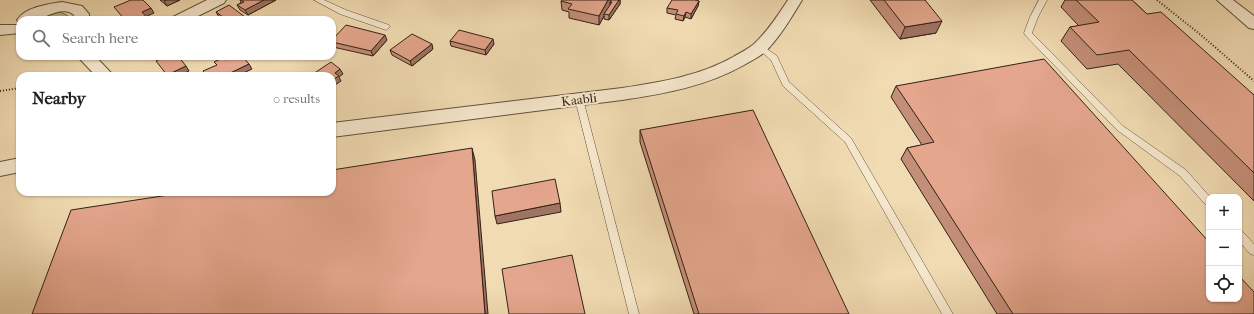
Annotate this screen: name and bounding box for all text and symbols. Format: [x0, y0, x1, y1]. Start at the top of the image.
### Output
search box [16, 16, 336, 60]
icon: search [30, 27, 52, 49]
text: Search here [62, 29, 138, 47]
text: Nearby [32, 88, 86, 108]
street label: Kaabli [560, 90, 598, 109]
text: 0 results [273, 91, 320, 106]
map controls [1206, 194, 1242, 302]
button: + [1206, 194, 1242, 230]
button: − [1206, 230, 1242, 266]
button: locate [1206, 266, 1242, 302]

